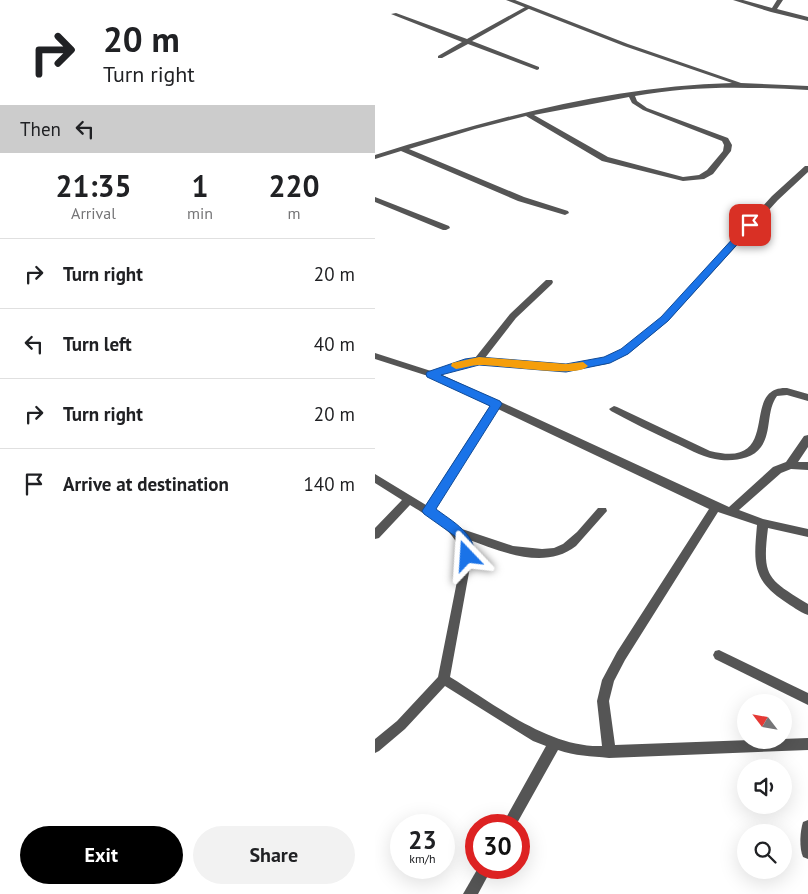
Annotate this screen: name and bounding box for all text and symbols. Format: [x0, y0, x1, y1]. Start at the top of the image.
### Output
text: 20 m [103, 16, 180, 62]
icon: right [20, 20, 85, 85]
text: Turn right [103, 60, 195, 88]
icon: left [71, 115, 99, 143]
text: Then [20, 117, 61, 141]
text: 21:35 [55, 166, 132, 205]
text: 1 [192, 166, 209, 205]
text: 220 [268, 166, 320, 205]
text: Arrival [71, 203, 116, 223]
text: min [187, 203, 213, 223]
text: m [288, 203, 301, 223]
pin [729, 204, 771, 246]
icon: arrive [736, 211, 764, 239]
icon: right [20, 260, 48, 288]
text: Turn right [63, 262, 143, 286]
text: 20 m [314, 262, 355, 286]
icon: left [20, 330, 48, 358]
text: Turn left [63, 332, 132, 356]
text: 40 m [314, 332, 355, 356]
icon: right [20, 400, 48, 428]
text: Turn right [63, 402, 143, 426]
text: 20 m [314, 402, 355, 426]
icon: arrive [20, 470, 48, 498]
text: Arrive at destination [63, 472, 229, 496]
text: 140 m [303, 472, 355, 496]
position arrow [440, 529, 492, 581]
north arrow [737, 694, 793, 749]
map controls [737, 694, 792, 879]
button: sound [737, 759, 792, 814]
speed limit sign: 30 [465, 814, 530, 879]
text: 23 [408, 824, 437, 856]
button: search [737, 824, 792, 879]
button: Exit [20, 826, 183, 884]
button: Share [193, 826, 355, 884]
text: km/h [409, 851, 436, 866]

